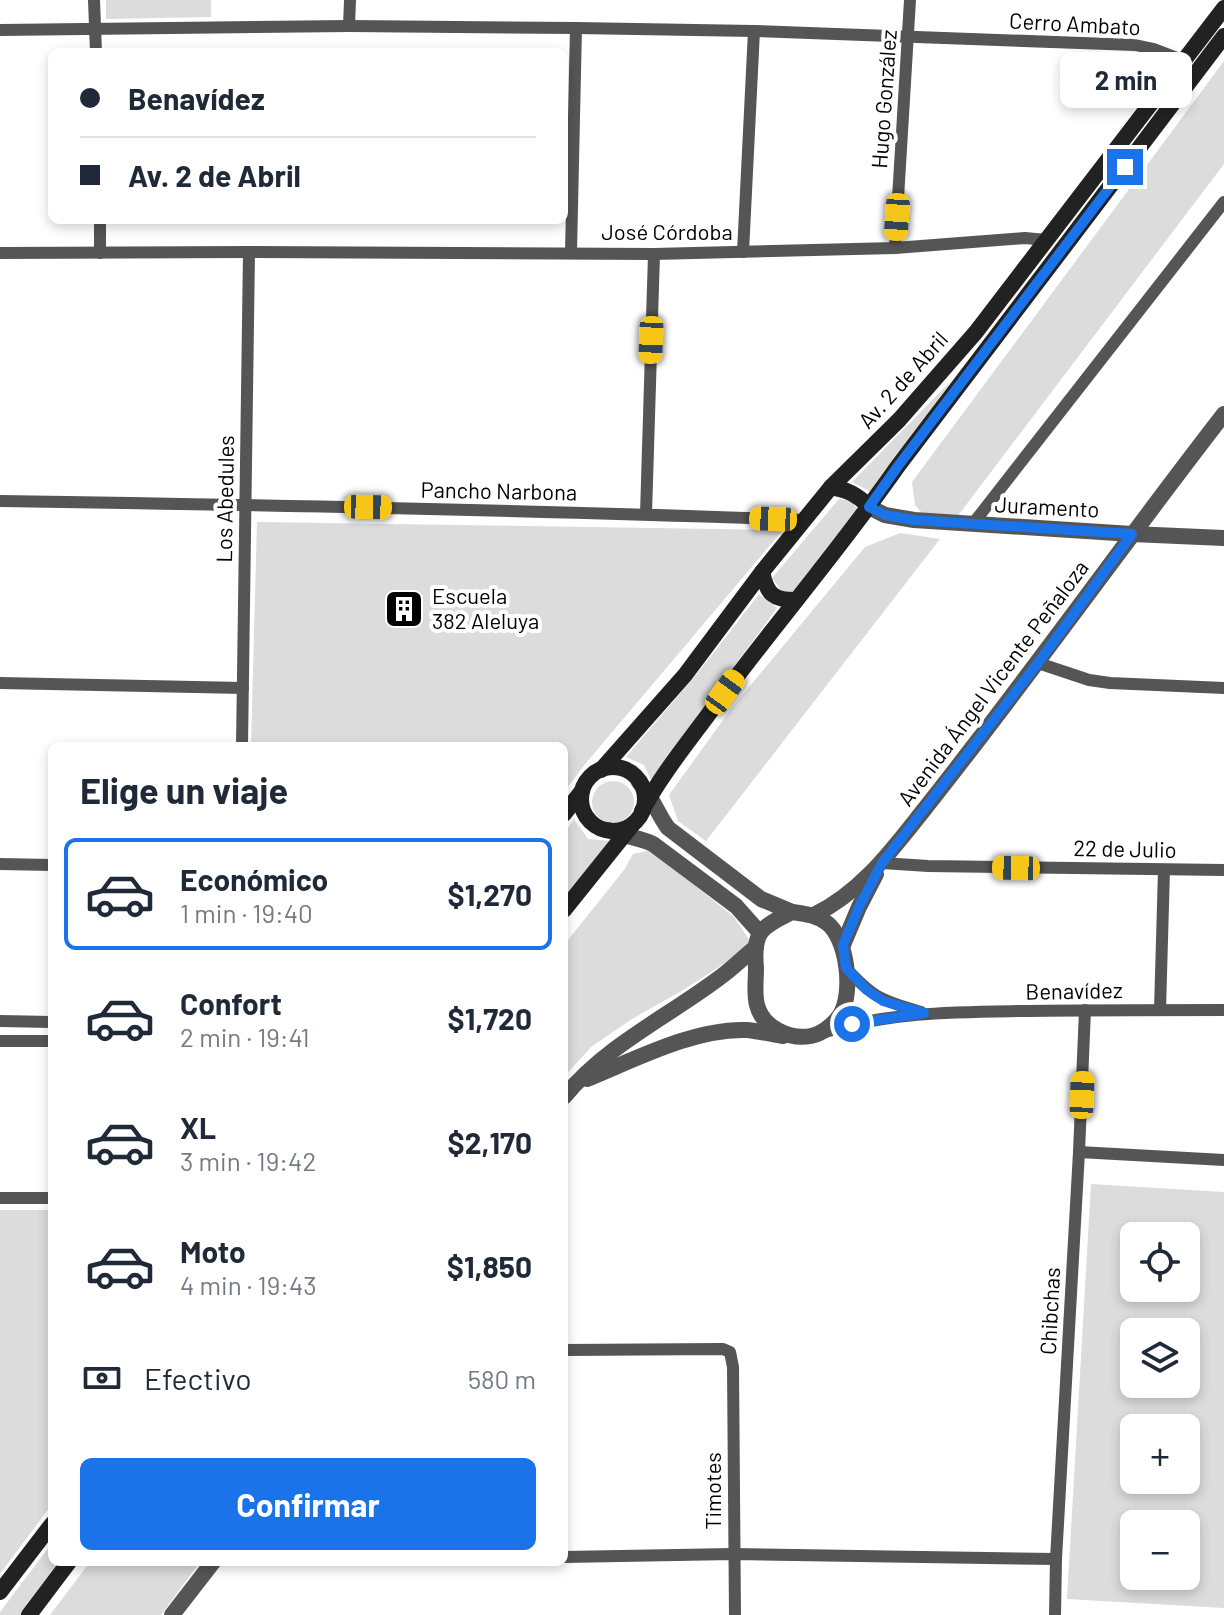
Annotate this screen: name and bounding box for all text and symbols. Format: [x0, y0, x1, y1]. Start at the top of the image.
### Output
street label: Cerro Ambato [1009, 7, 1142, 39]
street label: Hugo González [865, 29, 901, 169]
callout: 2 min [1059, 51, 1191, 107]
text: 2 min [1095, 64, 1157, 95]
text: Benavídez [128, 80, 265, 116]
route end [1107, 149, 1143, 185]
text: Av. 2 de Abril [128, 157, 301, 193]
car [883, 192, 911, 242]
street label: José Córdoba [601, 218, 733, 244]
car [638, 316, 664, 364]
street label: Av. 2 de Abril [852, 326, 952, 433]
street label: Los Abedules [210, 435, 238, 563]
street label: Pancho Narbona [421, 476, 577, 504]
street label: Juramento [994, 490, 1100, 522]
car [344, 495, 392, 519]
car [749, 506, 797, 532]
street label: Avenida Ángel Vicente Peñaloza [891, 554, 1093, 810]
place label: Escuela 382 Aleluya [432, 582, 539, 633]
building icon: Escuela 382 Aleluya [383, 588, 425, 630]
car [701, 666, 749, 718]
text: Elige un viaje [80, 768, 288, 811]
street label: 22 de Julio [1073, 834, 1177, 862]
car [992, 856, 1040, 880]
icon: car [84, 858, 156, 930]
text: Económico [180, 861, 328, 897]
text: $1,270 [447, 876, 532, 912]
text: 1 min · 19:40 [180, 897, 313, 928]
street label: Benavídez [1025, 976, 1123, 1004]
icon: car [84, 982, 156, 1054]
text: Confort [180, 985, 282, 1021]
text: $1,720 [447, 1000, 532, 1036]
route start [834, 1006, 870, 1042]
text: 2 min · 19:41 [180, 1021, 310, 1052]
car [1069, 1071, 1095, 1119]
icon: car [84, 1106, 156, 1178]
text: XL [180, 1109, 216, 1145]
text: $2,170 [447, 1124, 532, 1160]
text: 3 min · 19:42 [180, 1145, 316, 1176]
map controls [1120, 1222, 1200, 1590]
button: locate [1120, 1222, 1200, 1302]
icon: car [84, 1230, 156, 1302]
text: Moto [180, 1233, 246, 1269]
text: $1,850 [447, 1248, 532, 1284]
street label: Chibchas [1034, 1266, 1064, 1355]
text: 4 min · 19:43 [180, 1269, 317, 1300]
button: layers [1120, 1318, 1200, 1398]
icon: cash [80, 1356, 124, 1400]
text: Efectivo [144, 1360, 252, 1396]
text: 580 m [468, 1363, 536, 1394]
button: + [1120, 1414, 1200, 1494]
street label: Timotes [699, 1452, 725, 1530]
button: Confirmar [80, 1458, 536, 1550]
button: − [1120, 1510, 1200, 1590]

